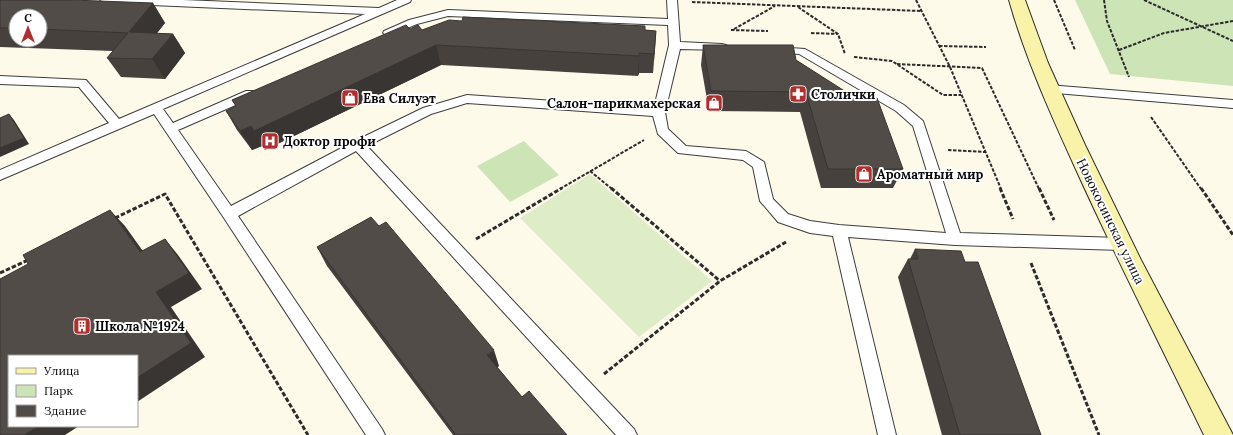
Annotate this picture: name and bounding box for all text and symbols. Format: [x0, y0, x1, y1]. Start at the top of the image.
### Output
north arrow [8, 8, 48, 48]
text: С [24, 11, 32, 25]
pharmacy icon: Столички [788, 84, 808, 104]
place label: Столички [811, 86, 876, 103]
shop icon: Ева Силуэт [340, 88, 360, 108]
place label: Ева Силуэт [363, 90, 436, 107]
shop icon: Салон-парикмахерская [704, 93, 724, 113]
place label: Салон-парикмахерская [547, 95, 701, 112]
hospital icon: Доктор профи [260, 131, 280, 151]
place label: Доктор профи [283, 133, 376, 150]
street label: Новокосинская улица [1073, 155, 1149, 287]
shop icon: Ароматный мир [854, 164, 874, 184]
place label: Ароматный мир [877, 166, 984, 183]
building icon: Школа №1924 [72, 316, 92, 336]
place label: Школа №1924 [95, 318, 185, 335]
legend [8, 355, 138, 427]
text: Улица [43, 363, 80, 378]
text: Парк [44, 383, 73, 398]
text: Здание [44, 403, 87, 418]

